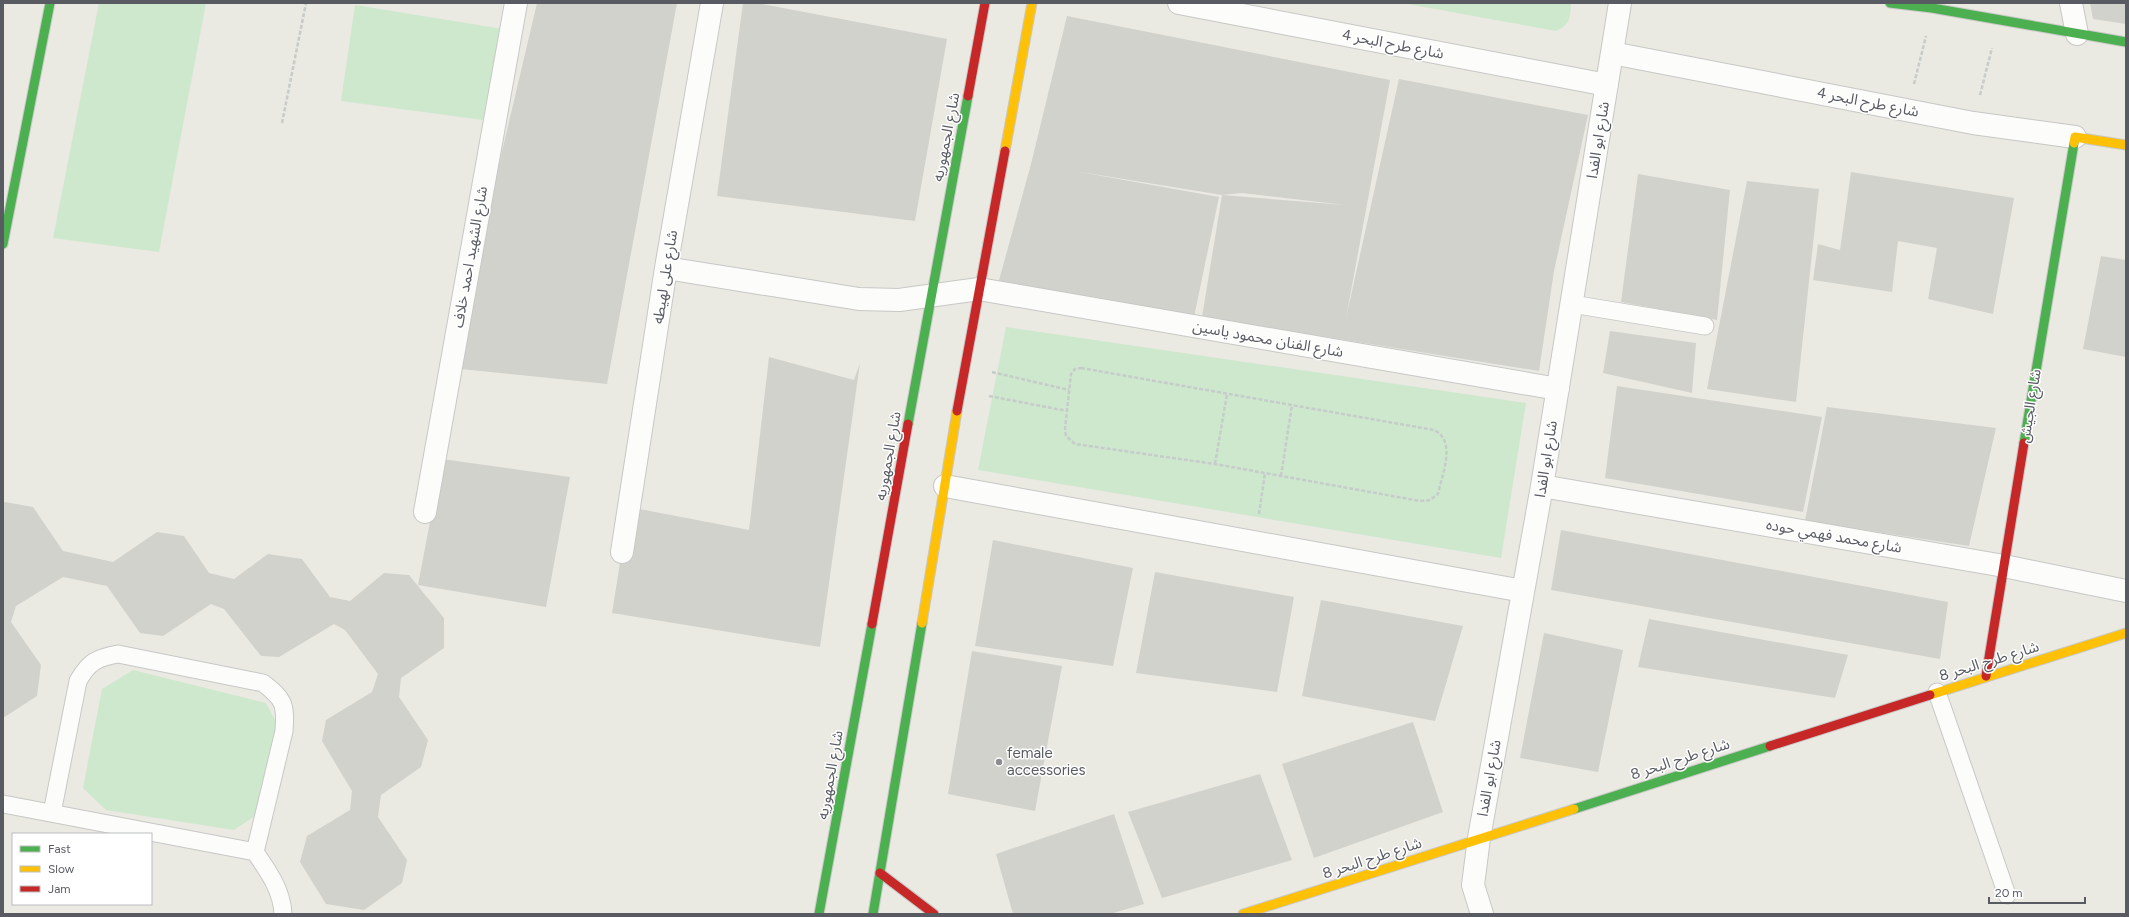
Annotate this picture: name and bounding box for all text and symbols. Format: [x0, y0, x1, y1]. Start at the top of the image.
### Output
street label: شارع طرح البحر 4 [1340, 25, 1446, 66]
street label: شارع طرح البحر 4 [1815, 83, 1921, 124]
street label: شارع الجمهوريه [929, 91, 966, 184]
street label: شارع ابو الفدا [1583, 100, 1616, 180]
street label: شارع الشهيد احمد خلاف [449, 185, 494, 330]
street label: شارع على لهيطه [649, 229, 684, 326]
street label: شارع الفنان محمود ياسين [1191, 317, 1345, 364]
street label: شارع الجيش [2015, 368, 2048, 445]
street label: شارع الجمهوريه [871, 410, 908, 502]
street label: شارع ابو الفدا [1531, 419, 1564, 499]
street label: شارع محمد فهمي حوده [1764, 515, 1904, 560]
street label: شارع طرح البحر 8 [1937, 637, 2042, 688]
street label: شارع الجمهوريه [813, 729, 850, 821]
street label: شارع طرح البحر 8 [1628, 734, 1733, 786]
street label: شارع ابو الفدا [1473, 738, 1508, 818]
place label: female accessories [1007, 744, 1085, 779]
marker: female accessories [994, 757, 1004, 767]
legend [12, 833, 152, 905]
street label: شارع طرح البحر 8 [1320, 833, 1425, 885]
text: Fast [48, 842, 71, 856]
text: Slow [48, 862, 75, 876]
scale bar [1989, 879, 2085, 905]
text: Jam [48, 882, 71, 896]
text: 20 m [1995, 886, 2023, 900]

